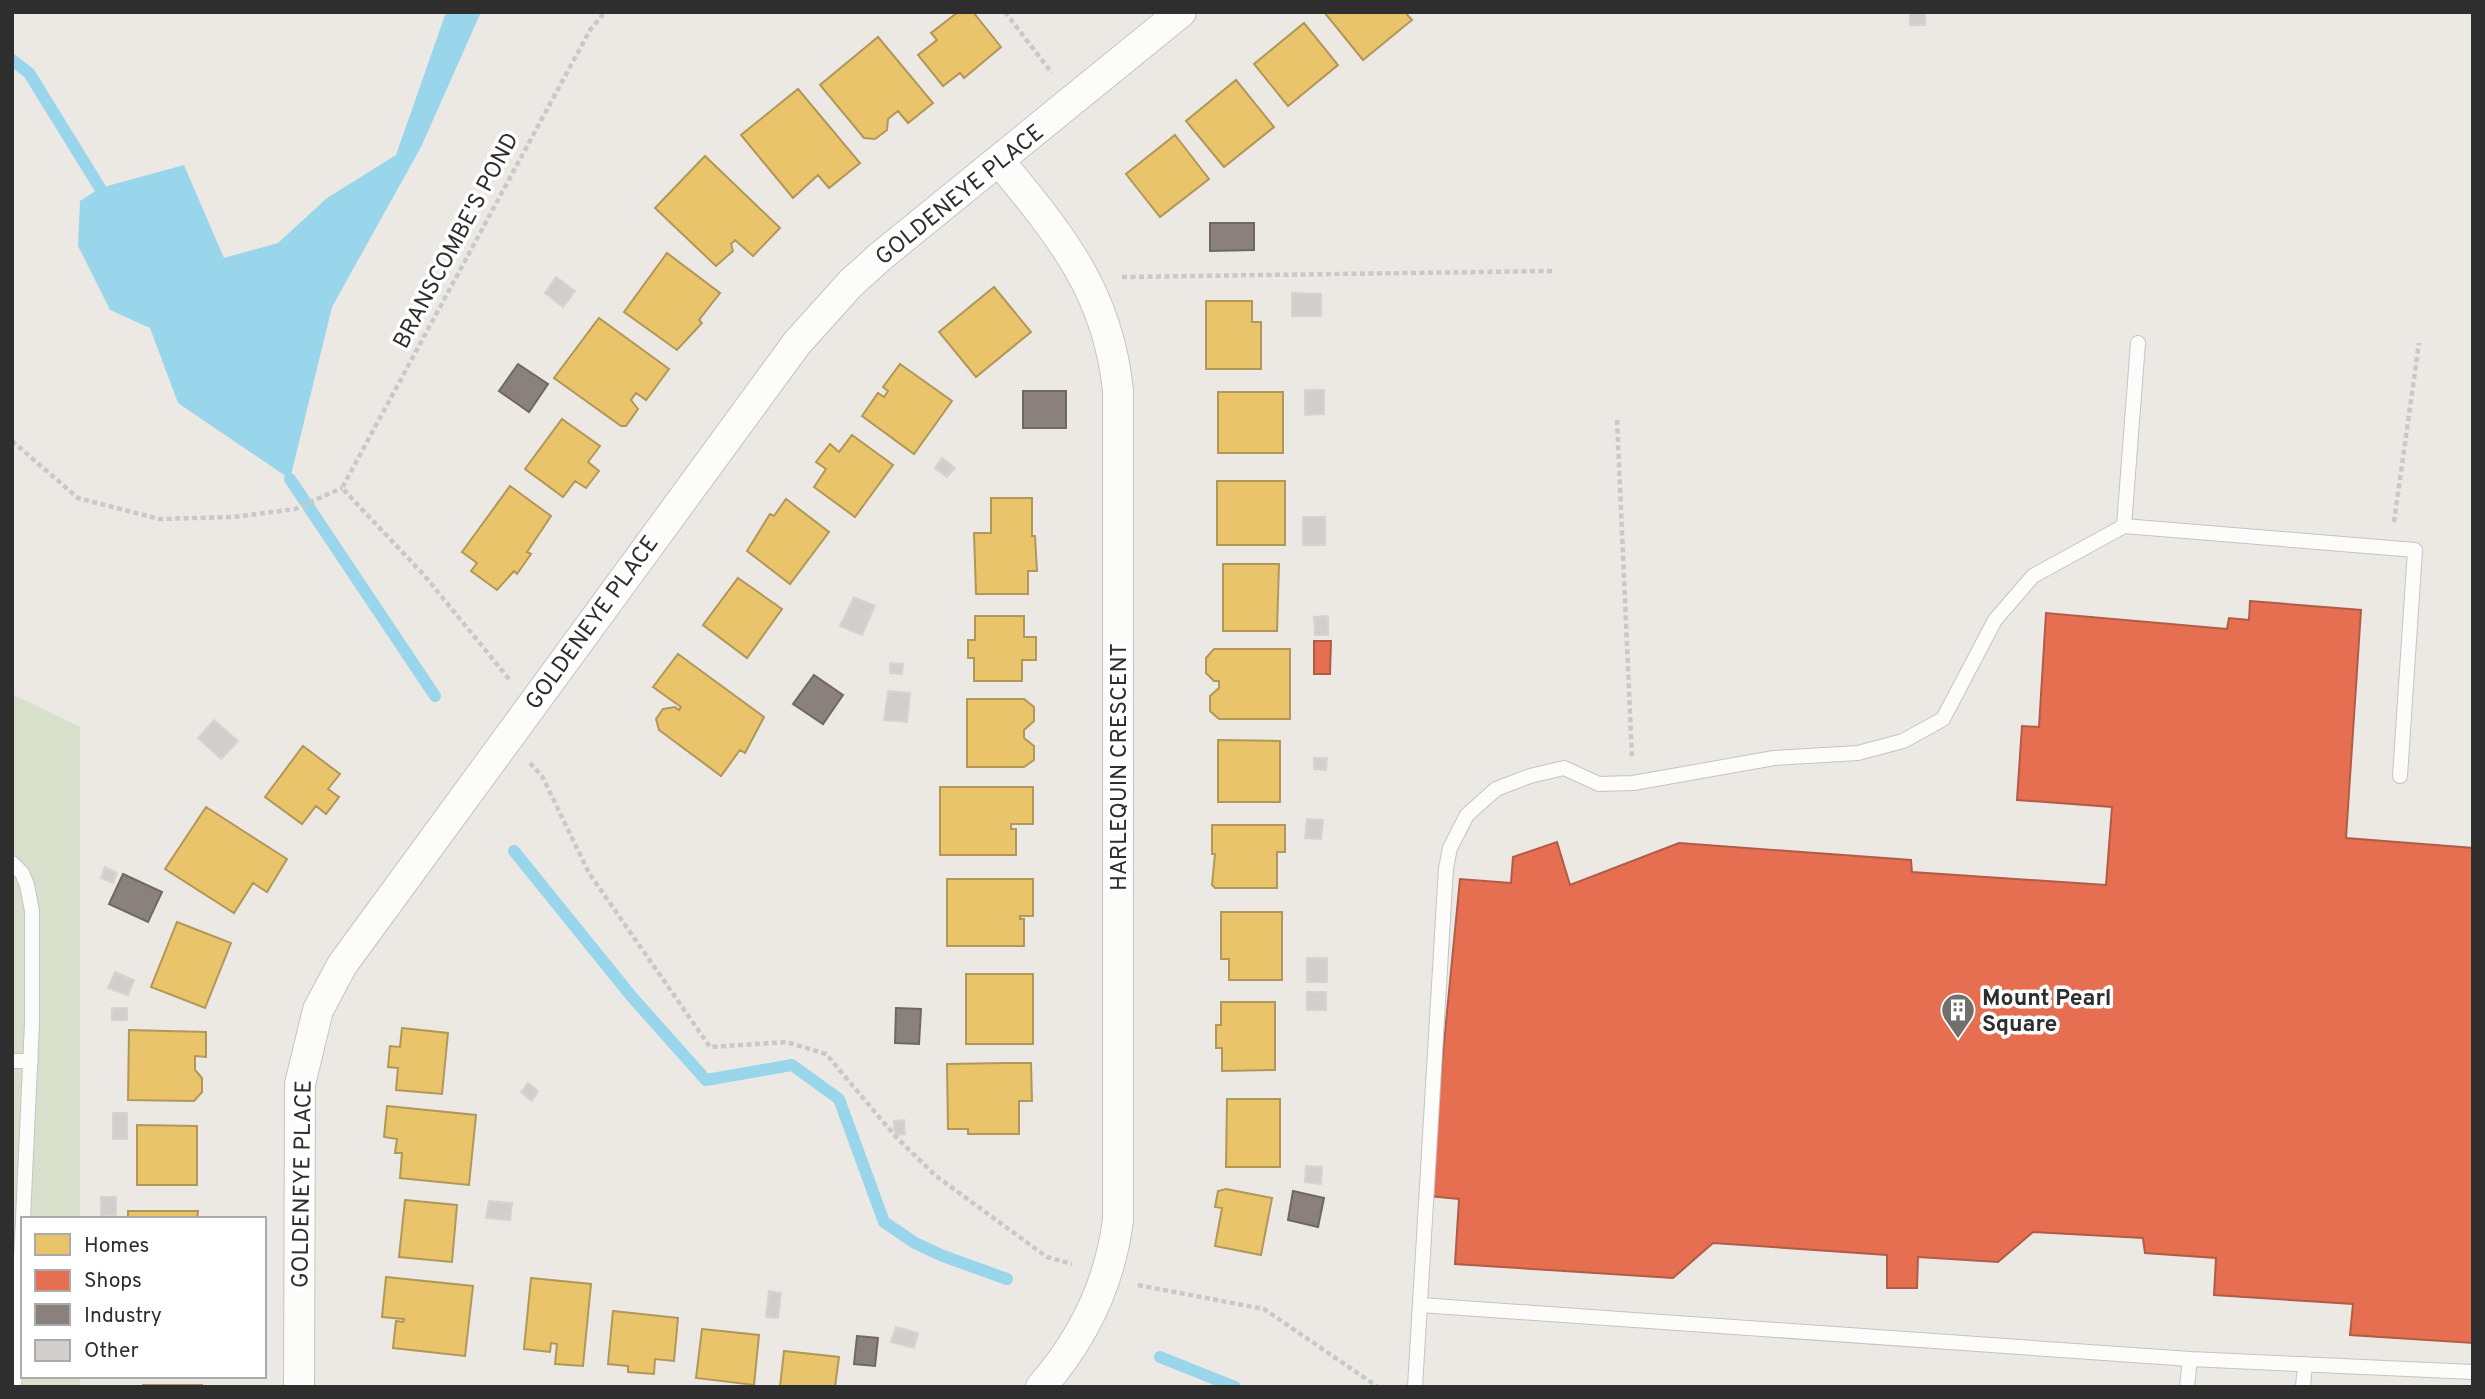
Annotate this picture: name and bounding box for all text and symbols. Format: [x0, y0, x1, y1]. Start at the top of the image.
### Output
street label: GOLDENEYE PLACE [870, 119, 1051, 273]
street label: BRANSCOMBE'S POND [388, 128, 526, 354]
street label: GOLDENEYE PLACE [520, 531, 666, 716]
street label: HARLEQUIN CRESCENT [1106, 643, 1135, 891]
place label: Mount Pearl Square [1982, 985, 2112, 1040]
building icon: Mount Pearl Square [1939, 991, 1977, 1040]
street label: GOLDENEYE PLACE [287, 1080, 320, 1289]
legend [21, 1217, 266, 1378]
text: Homes [84, 1233, 149, 1260]
text: Shops [84, 1268, 142, 1295]
text: Industry [84, 1303, 162, 1330]
text: Other [84, 1338, 139, 1365]

